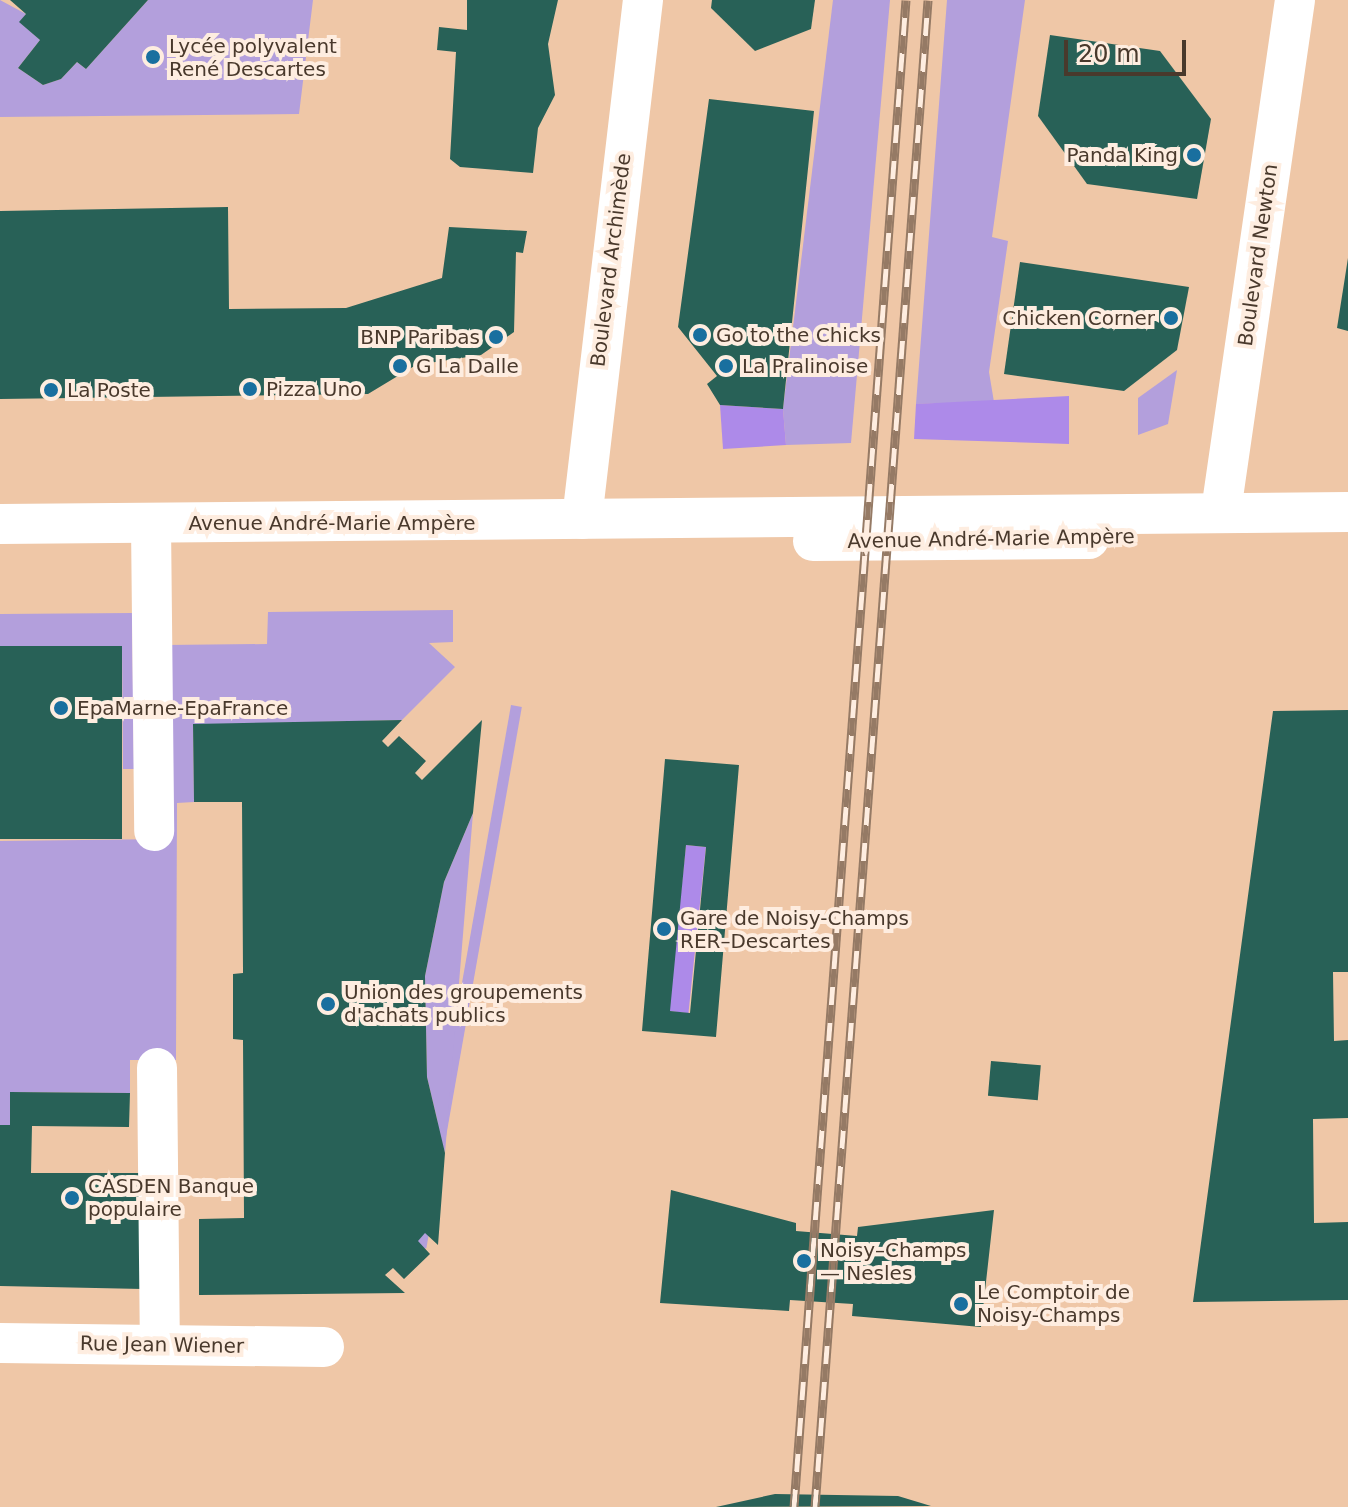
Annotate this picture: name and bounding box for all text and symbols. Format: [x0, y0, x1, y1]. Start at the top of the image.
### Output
scale bar [1068, 24, 1190, 74]
place label: Lycée polyvalent René Descartes [169, 34, 337, 81]
text: 20 m [1078, 40, 1140, 68]
marker: Lycée polyvalent René Descartes [144, 48, 162, 66]
place label: Panda King [1067, 143, 1178, 167]
marker: Panda King [1185, 146, 1203, 164]
street label: Boulevard Archimède [586, 152, 636, 368]
street label: Boulevard Newton [1233, 162, 1283, 348]
place label: Chicken Corner [1002, 306, 1155, 330]
marker: Chicken Corner [1162, 309, 1180, 327]
place label: Go to the Chicks [716, 323, 881, 347]
place label: BNP Paribas [360, 325, 480, 349]
marker: Go to the Chicks [691, 326, 709, 344]
marker: BNP Paribas [487, 328, 505, 346]
place label: G La Dalle [416, 354, 519, 378]
place label: La Pralinoise [742, 354, 868, 378]
marker: G La Dalle [391, 357, 409, 375]
marker: La Pralinoise [717, 357, 735, 375]
place label: Pizza Uno [266, 377, 362, 401]
place label: La Poste [67, 378, 151, 402]
marker: Pizza Uno [241, 380, 259, 398]
marker: La Poste [42, 381, 60, 399]
street label: Avenue André-Marie Ampère [188, 511, 476, 535]
street label: Avenue André-Marie Ampère [847, 524, 1135, 554]
place label: EpaMarne-EpaFrance [77, 696, 288, 720]
marker: EpaMarne-EpaFrance [52, 699, 70, 717]
place label: Gare de Noisy-Champs RER–Descartes [680, 906, 909, 953]
marker: Gare de Noisy-Champs RER–Descartes [655, 920, 673, 938]
place label: Union des groupements d'achats publics [344, 980, 583, 1027]
marker: Union des groupements d'achats publics [319, 995, 337, 1013]
place label: CASDEN Banque populaire [88, 1174, 254, 1221]
marker: CASDEN Banque populaire [63, 1189, 81, 1207]
place label: Noisy–Champs — Nesles [820, 1238, 967, 1285]
marker: Noisy–Champs — Nesles [795, 1252, 813, 1270]
place label: Le Comptoir de Noisy-Champs [977, 1280, 1130, 1327]
marker: Le Comptoir de Noisy-Champs [952, 1295, 970, 1313]
street label: Rue Jean Wiener [80, 1332, 244, 1358]

